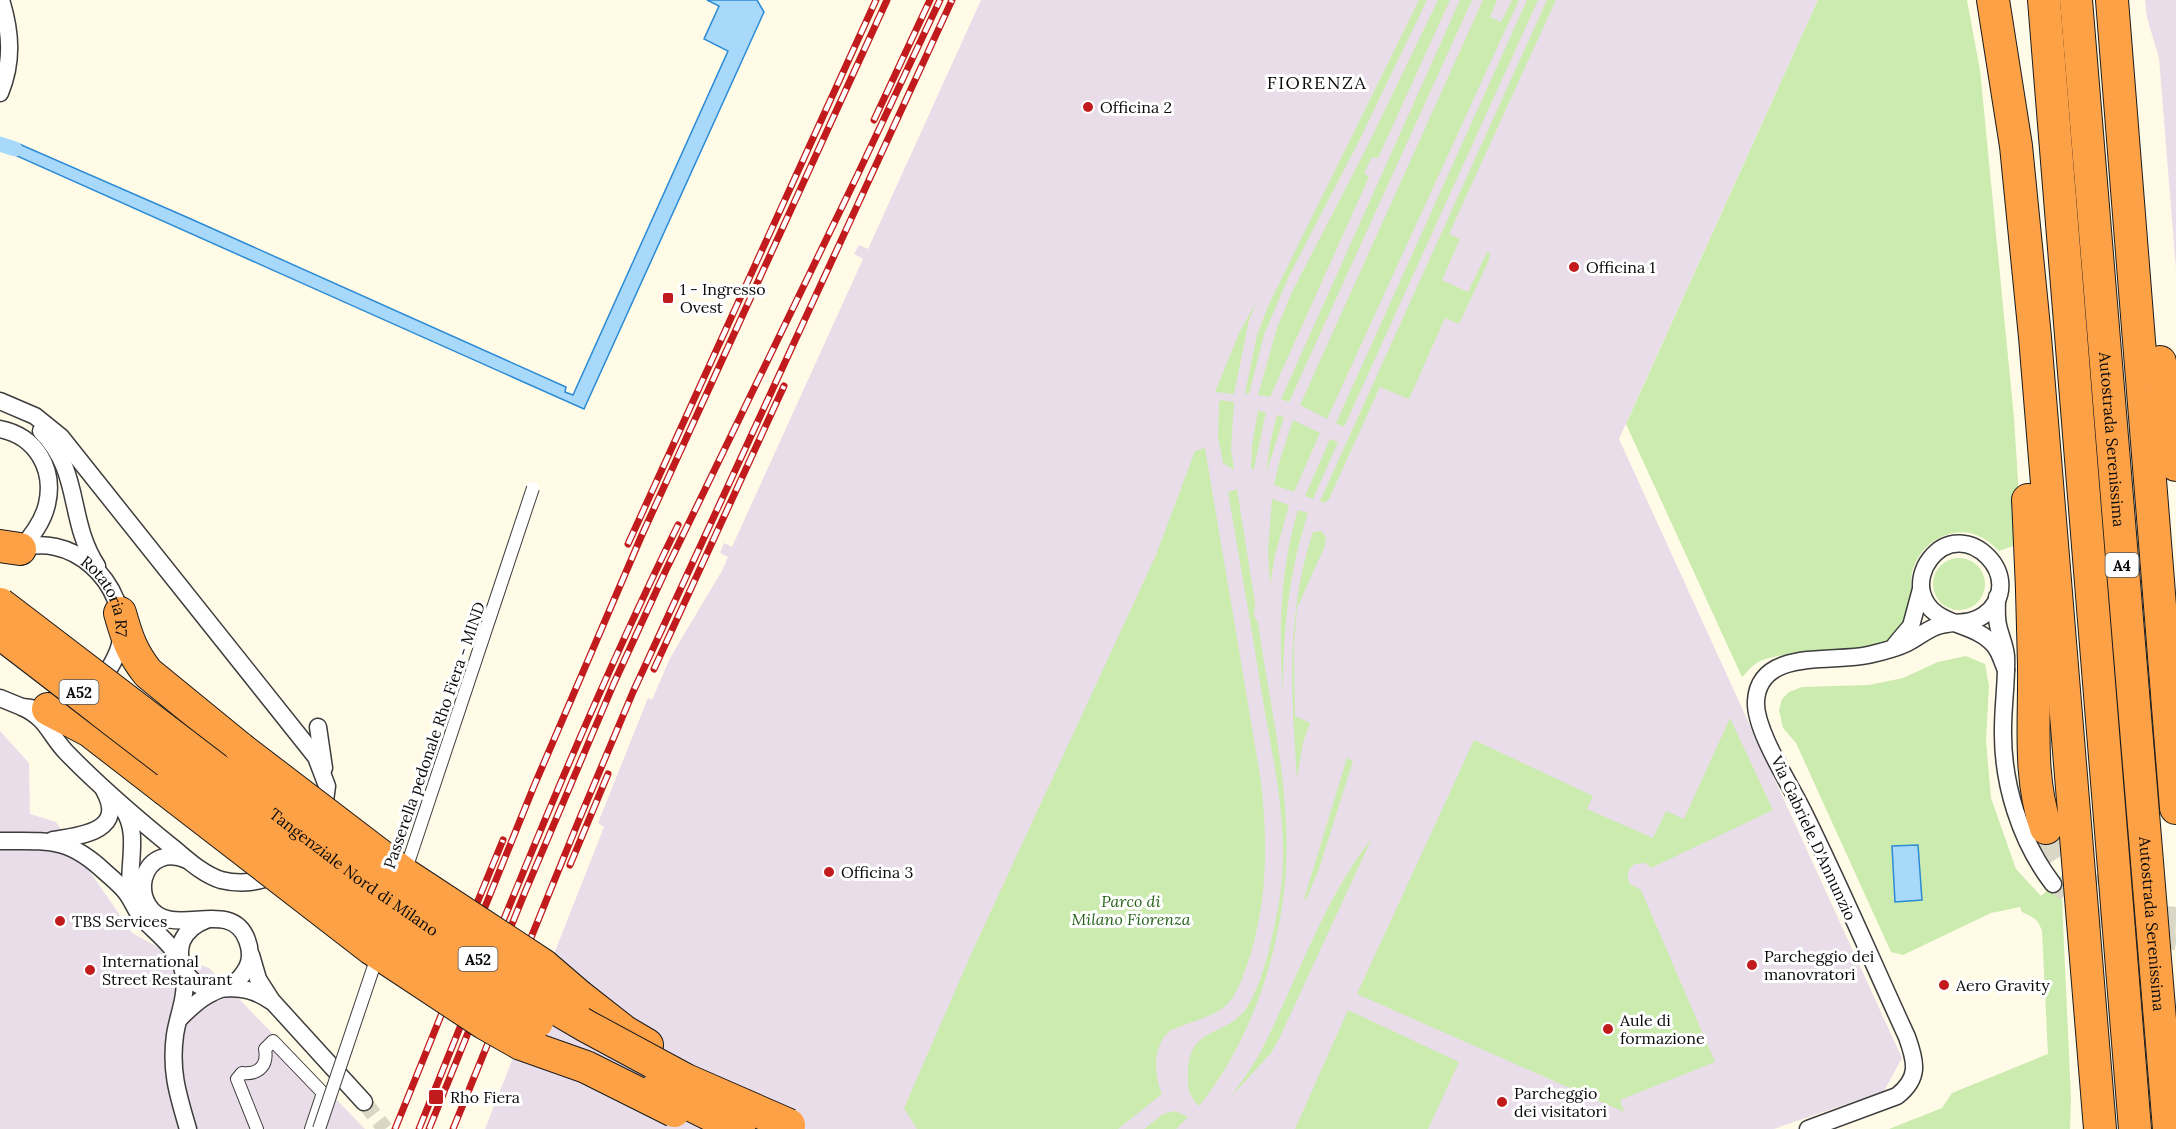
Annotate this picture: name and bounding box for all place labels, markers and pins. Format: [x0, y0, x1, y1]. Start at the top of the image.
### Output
place label: Officina 2 [1100, 97, 1172, 117]
marker: Officina 2 [1081, 100, 1095, 114]
place label: Officina 1 [1586, 257, 1655, 277]
marker: Officina 1 [1567, 260, 1581, 274]
place label: 1 - Ingresso Ovest [680, 279, 766, 317]
marker: 1 - Ingresso Ovest [661, 291, 675, 305]
place label: Officina 3 [841, 862, 913, 882]
marker: Officina 3 [822, 865, 836, 879]
place label: TBS Services [72, 911, 167, 931]
marker: TBS Services [53, 914, 67, 928]
place label: Parcheggio dei manovratori [1764, 946, 1874, 984]
place label: International Street Restaurant [102, 951, 233, 989]
marker: Parcheggio dei manovratori [1745, 958, 1759, 972]
marker: International Street Restaurant [83, 963, 97, 977]
place label: Aero Gravity [1955, 975, 2050, 995]
marker: Aero Gravity [1937, 978, 1951, 992]
place label: Aule di formazione [1619, 1010, 1705, 1048]
marker: Aule di formazione [1601, 1022, 1615, 1036]
place label: Parcheggio dei visitatori [1514, 1083, 1607, 1121]
place label: Rho Fiera [450, 1087, 520, 1107]
marker: Rho Fiera [427, 1088, 445, 1106]
marker: Parcheggio dei visitatori [1495, 1095, 1509, 1109]

